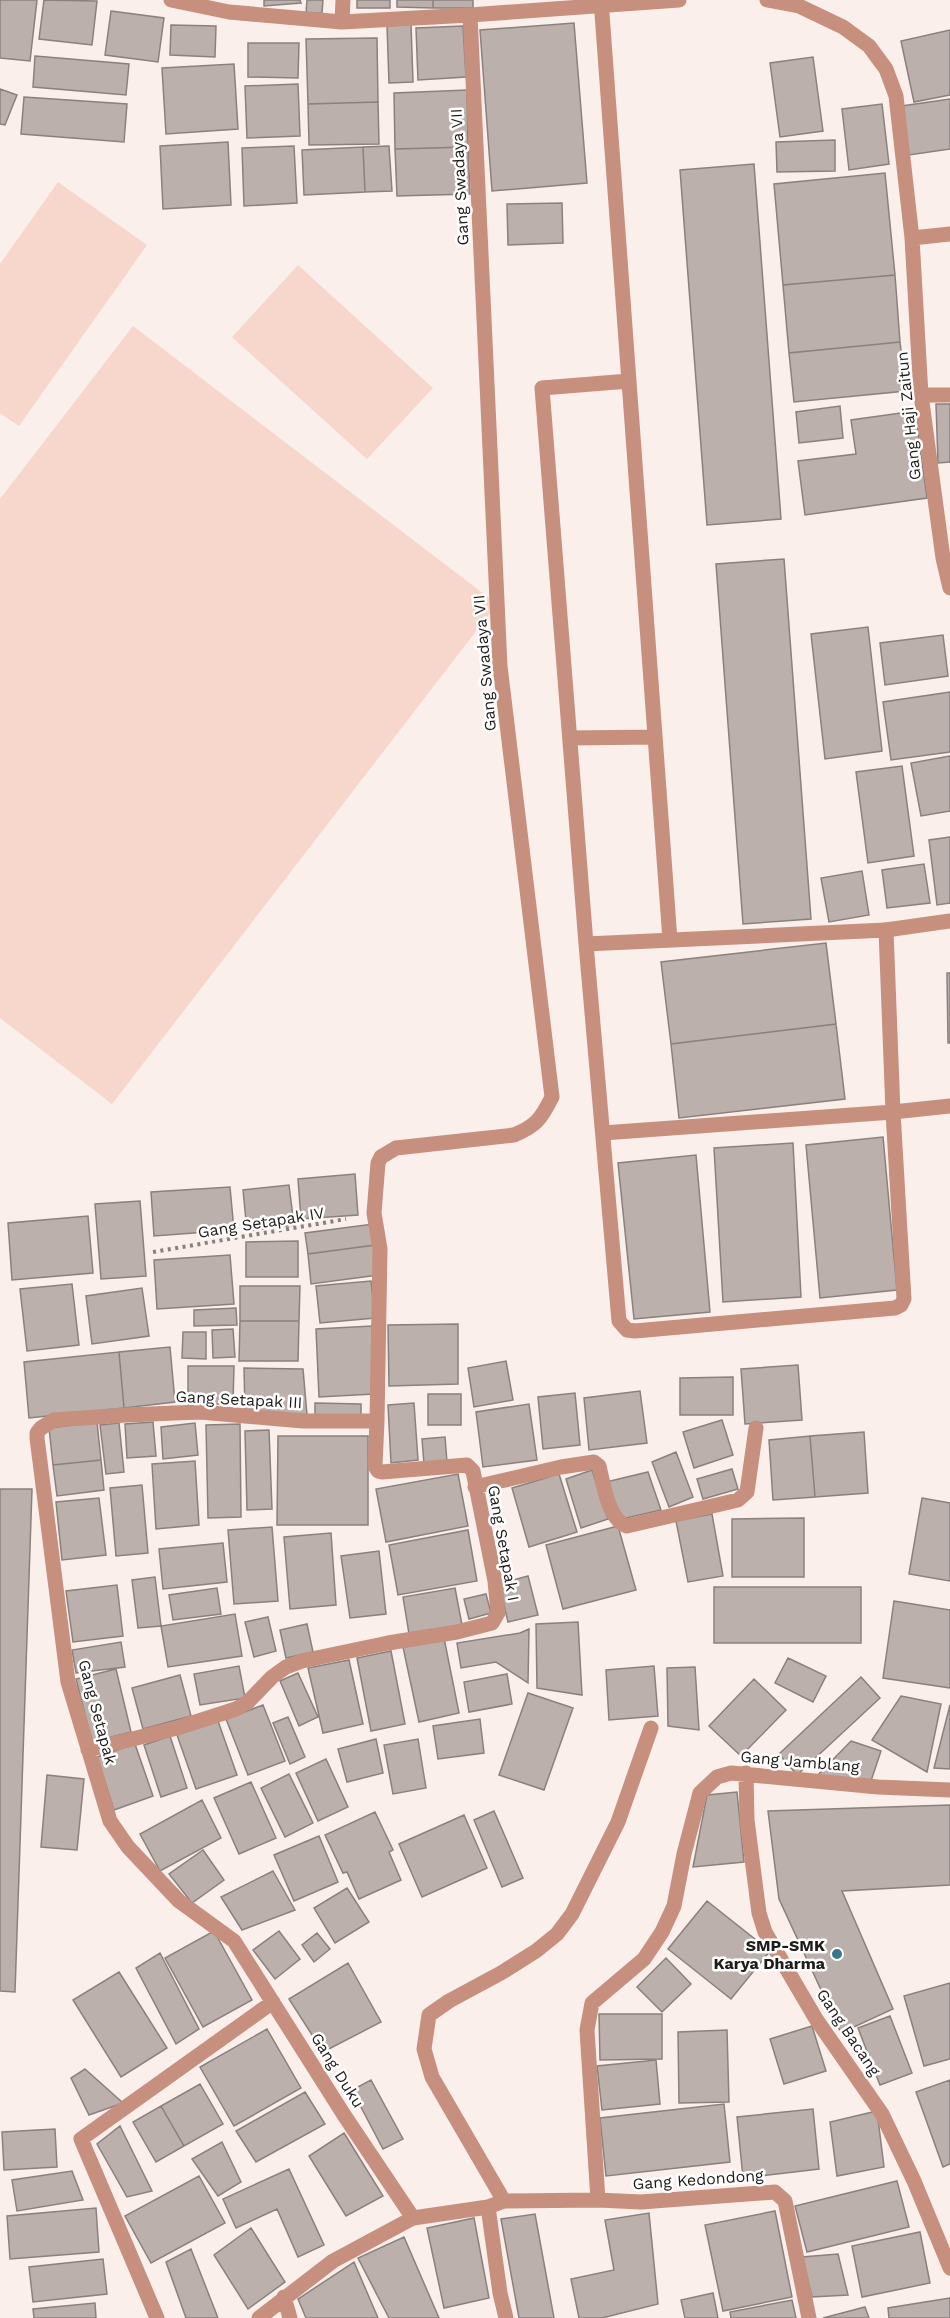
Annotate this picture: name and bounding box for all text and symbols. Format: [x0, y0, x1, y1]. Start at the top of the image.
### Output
street label: Gang Swadaya VII [446, 108, 473, 246]
street label: Gang Haji Zaitun [892, 351, 925, 481]
street label: Gang Swadaya VII [469, 594, 500, 732]
street label: Gang Setapak IV [196, 1203, 326, 1242]
street label: Gang Setapak III [175, 1387, 303, 1412]
street label: Gang Setapak I [484, 1484, 523, 1603]
street label: Gang Setapak [74, 1658, 121, 1767]
street label: Gang Jamblang [740, 1747, 861, 1776]
place label: SMP-SMK Karya Dharma [713, 1936, 826, 1973]
marker: SMP-SMK Karya Dharma [830, 1947, 844, 1961]
street label: Gang Bacang [813, 1985, 885, 2080]
street label: Gang Duku [307, 2029, 368, 2111]
street label: Gang Kedondong [632, 2165, 765, 2194]

